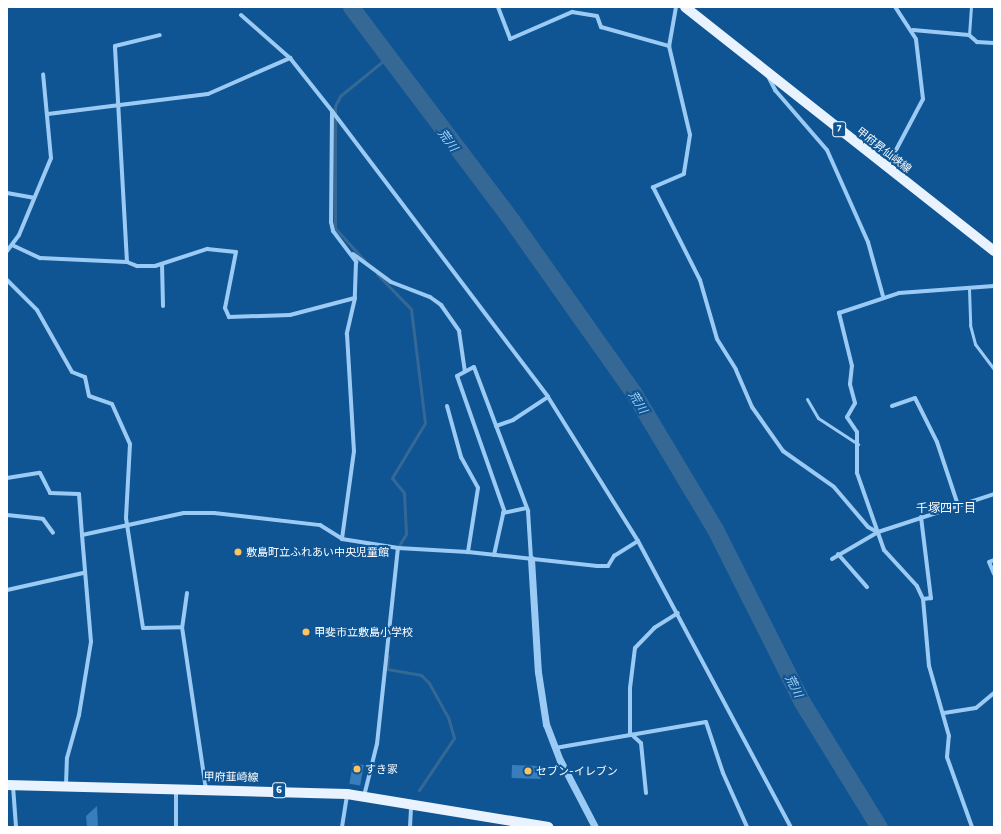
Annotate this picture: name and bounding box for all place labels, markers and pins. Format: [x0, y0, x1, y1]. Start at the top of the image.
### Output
place label: 敷島町立ふれあい中央児童館 [246, 545, 389, 559]
marker: 敷島町立ふれあい中央児童館 [233, 547, 243, 557]
place label: 甲斐市立敷島小学校 [314, 625, 413, 639]
marker: 甲斐市立敷島小学校 [301, 627, 311, 637]
place label: すき家 [365, 762, 398, 776]
marker: すき家 [352, 764, 362, 774]
place label: セブン-イレブン [536, 764, 618, 778]
marker: セブン-イレブン [523, 766, 533, 776]

